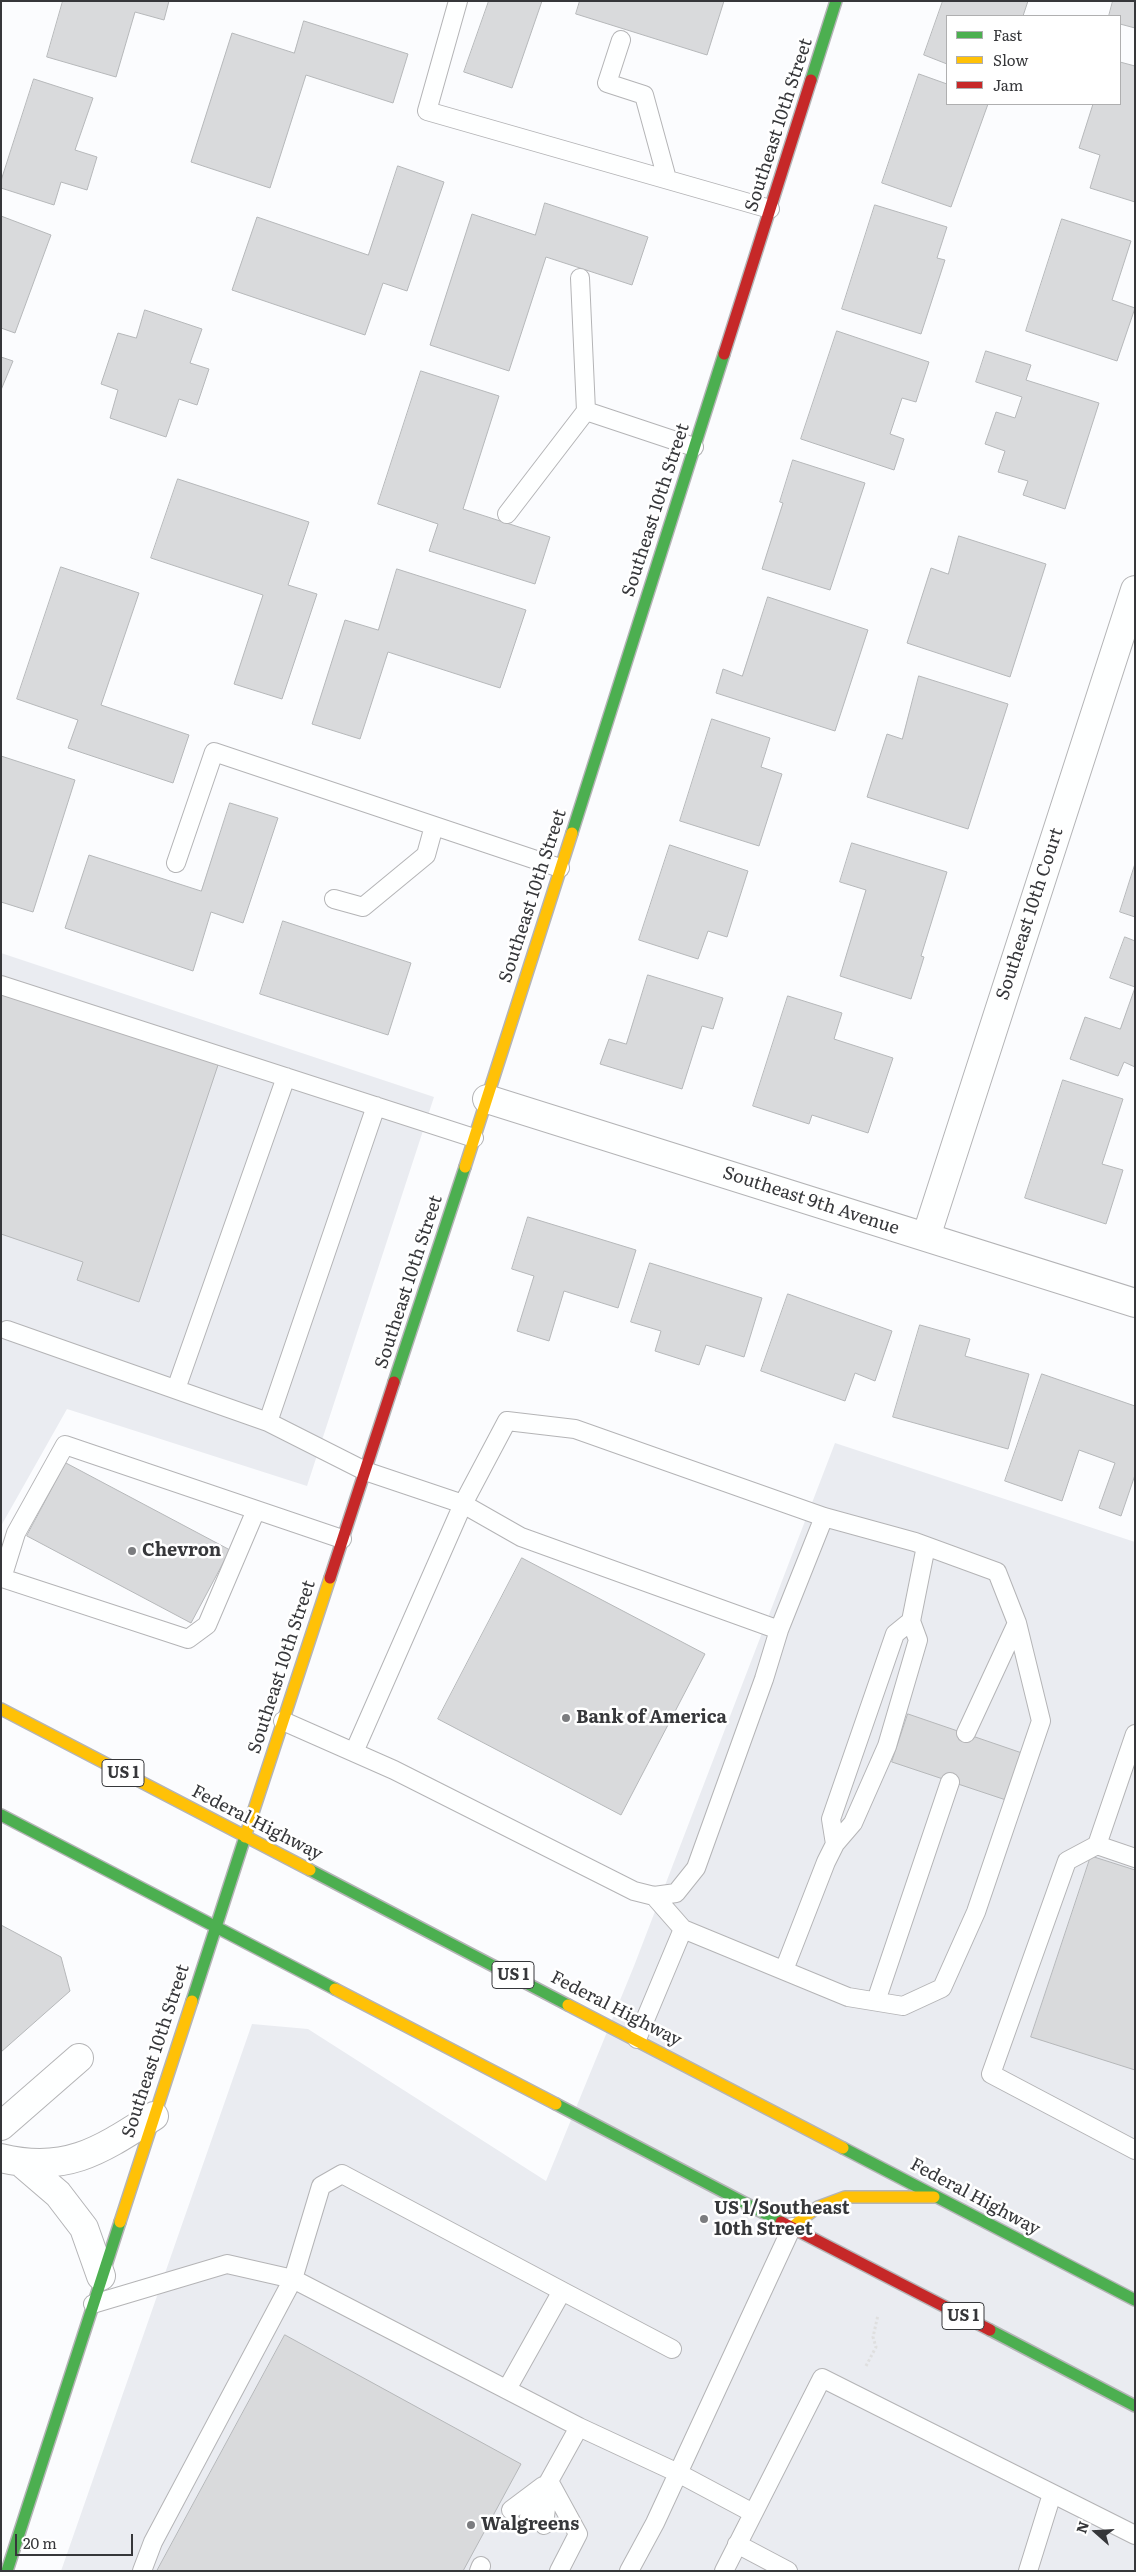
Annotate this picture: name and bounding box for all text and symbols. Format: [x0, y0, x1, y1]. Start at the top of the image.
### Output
legend [946, 15, 1121, 105]
text: Fast [993, 23, 1022, 46]
street label: Southeast 10th Street [741, 36, 817, 214]
text: Slow [993, 48, 1028, 71]
text: Jam [993, 73, 1023, 96]
street label: Southeast 10th Street [618, 421, 694, 599]
street label: Southeast 10th Street [495, 807, 571, 985]
street label: Southeast 10th Court [992, 825, 1068, 1003]
street label: Southeast 9th Avenue [720, 1162, 902, 1240]
street label: Southeast 10th Street [371, 1193, 447, 1371]
place label: Chevron [142, 1540, 221, 1562]
marker: Chevron [126, 1545, 138, 1557]
street label: Southeast 10th Street [244, 1578, 320, 1756]
place label: Bank of America [576, 1707, 727, 1729]
marker: Bank of America [560, 1712, 572, 1724]
road number: US 1 [102, 1760, 144, 1786]
street label: Federal Highway [188, 1781, 326, 1865]
street label: Southeast 10th Street [118, 1962, 194, 2140]
road number: US 1 [492, 1962, 534, 1988]
street label: Federal Highway [547, 1967, 685, 2051]
street label: Federal Highway [906, 2154, 1044, 2240]
place label: US 1/Southeast 10th Street [714, 2198, 850, 2240]
marker: US 1/Southeast 10th Street [698, 2213, 710, 2225]
road number: US 1 [942, 2302, 984, 2330]
north arrow [1071, 2507, 1121, 2557]
place label: Walgreens [481, 2514, 579, 2536]
text: N [1070, 2518, 1093, 2536]
marker: Walgreens [465, 2519, 477, 2531]
scale bar [18, 2524, 135, 2556]
text: 20 m [23, 2531, 57, 2554]

